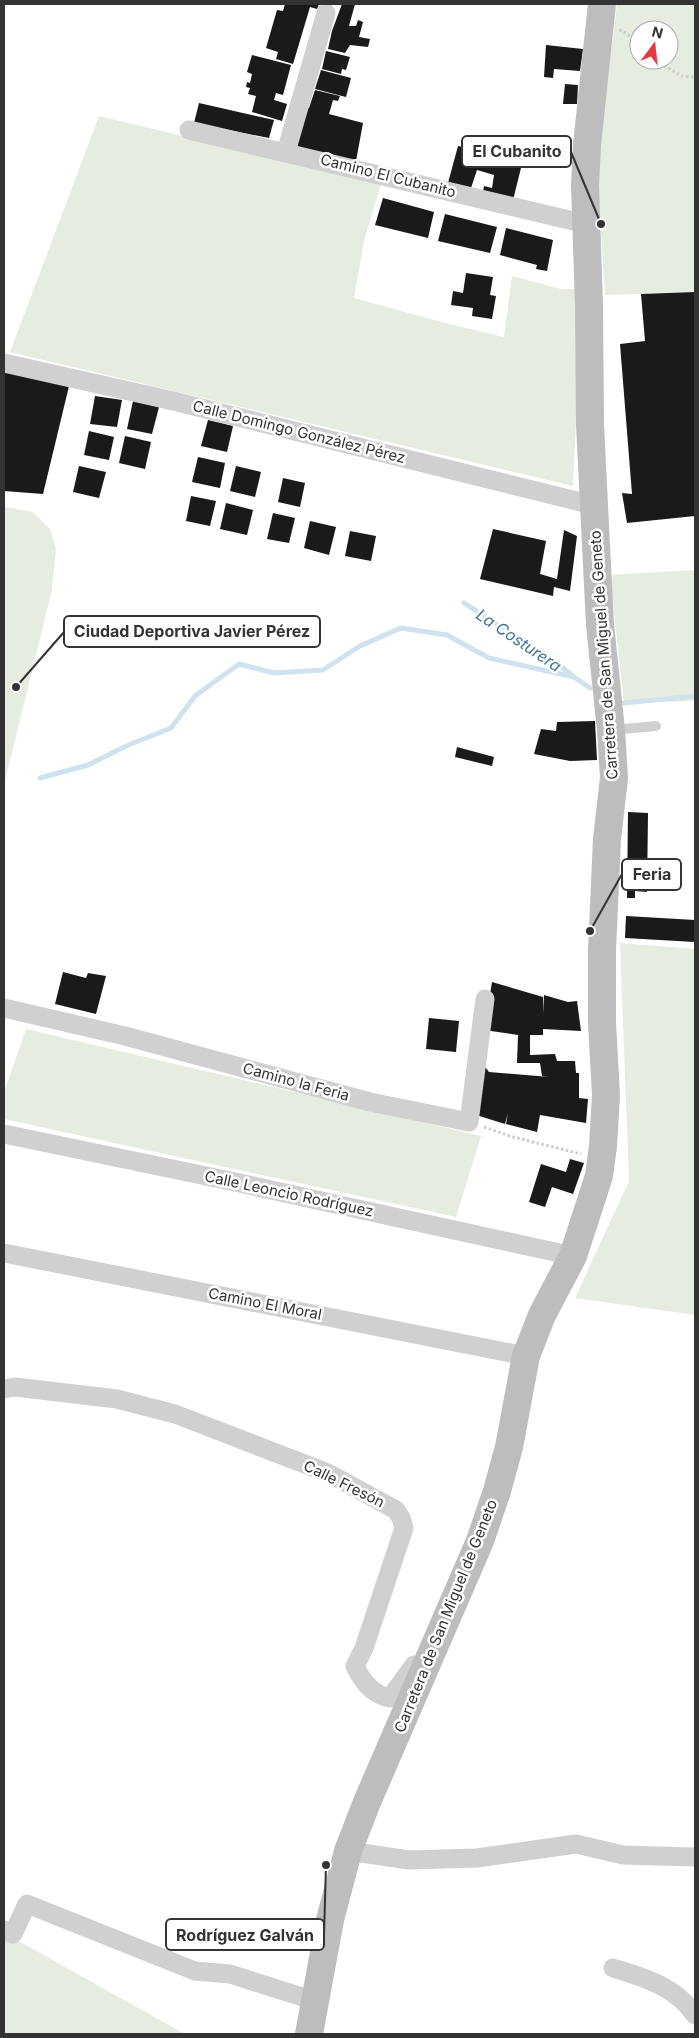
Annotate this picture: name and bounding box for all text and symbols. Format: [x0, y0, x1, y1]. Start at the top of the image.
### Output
north arrow [629, 20, 679, 70]
text: N [650, 22, 665, 42]
callout: El Cubanito [462, 136, 571, 167]
text: El Cubanito [473, 141, 562, 161]
street label: Camino El Cubanito [318, 149, 458, 202]
street label: Calle Domingo González Pérez [191, 396, 407, 467]
street label: Carretera de San Miguel de Geneto [585, 530, 622, 780]
water label: La Costurera [473, 604, 566, 676]
callout: Ciudad Deportiva Javier Pérez [64, 616, 320, 647]
text: Ciudad Deportiva Javier Pérez [74, 621, 310, 641]
callout: Feria [622, 859, 681, 890]
text: Feria [633, 864, 671, 884]
street label: Camino la Feria [241, 1058, 351, 1105]
street label: Calle Leoncio Rodríguez [203, 1166, 375, 1221]
street label: Camino El Moral [207, 1283, 324, 1324]
street label: Calle Fresón [301, 1456, 388, 1511]
street label: Carretera de San Miguel de Geneto [390, 1496, 501, 1735]
callout: Rodríguez Galván [166, 1919, 324, 1950]
text: Rodríguez Galván [176, 1925, 314, 1945]

